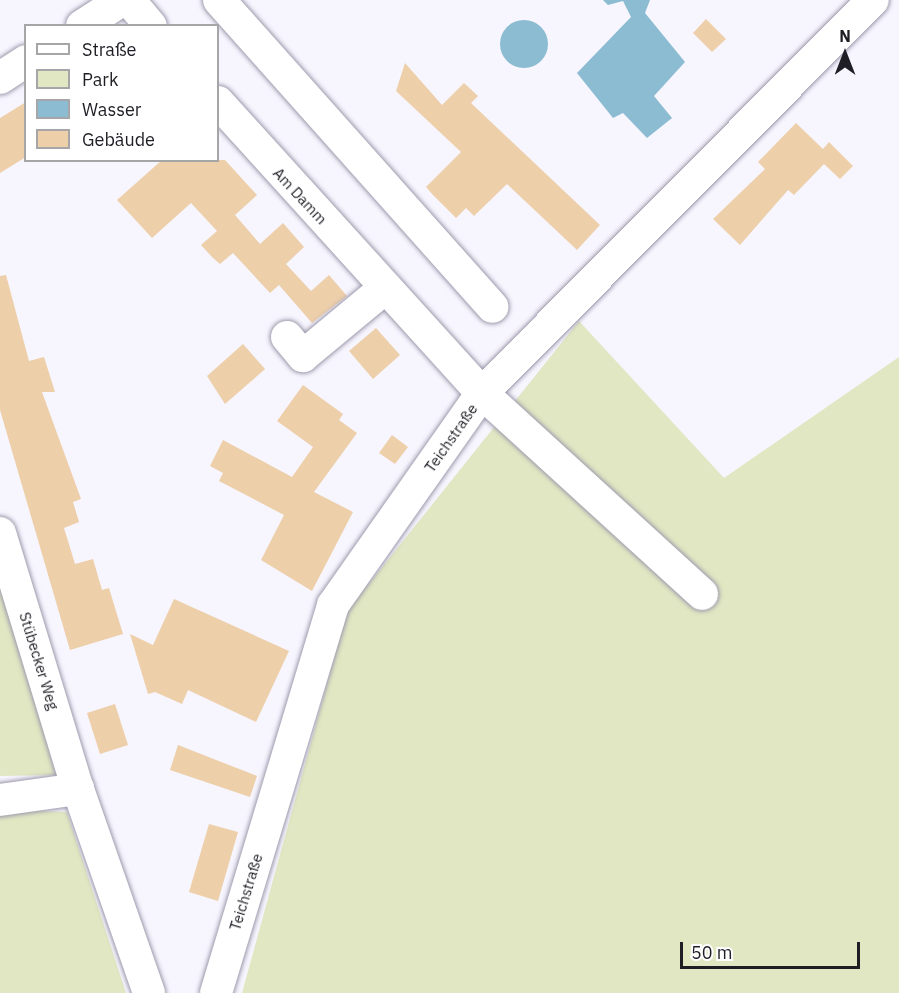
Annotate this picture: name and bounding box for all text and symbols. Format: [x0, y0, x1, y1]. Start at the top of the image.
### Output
legend [24, 24, 219, 162]
north arrow [815, 24, 875, 84]
text: N [839, 26, 851, 46]
text: Straße [82, 38, 136, 61]
text: Park [82, 68, 118, 91]
text: Wasser [82, 98, 141, 121]
text: Gebäude [82, 128, 155, 151]
street label: Am Damm [269, 164, 331, 228]
street label: Teichstraße [421, 400, 481, 476]
street label: Stübecker Weg [16, 610, 62, 712]
street label: Teichstraße [226, 851, 266, 933]
scale bar [683, 930, 863, 968]
text: 50 m [691, 941, 733, 964]

